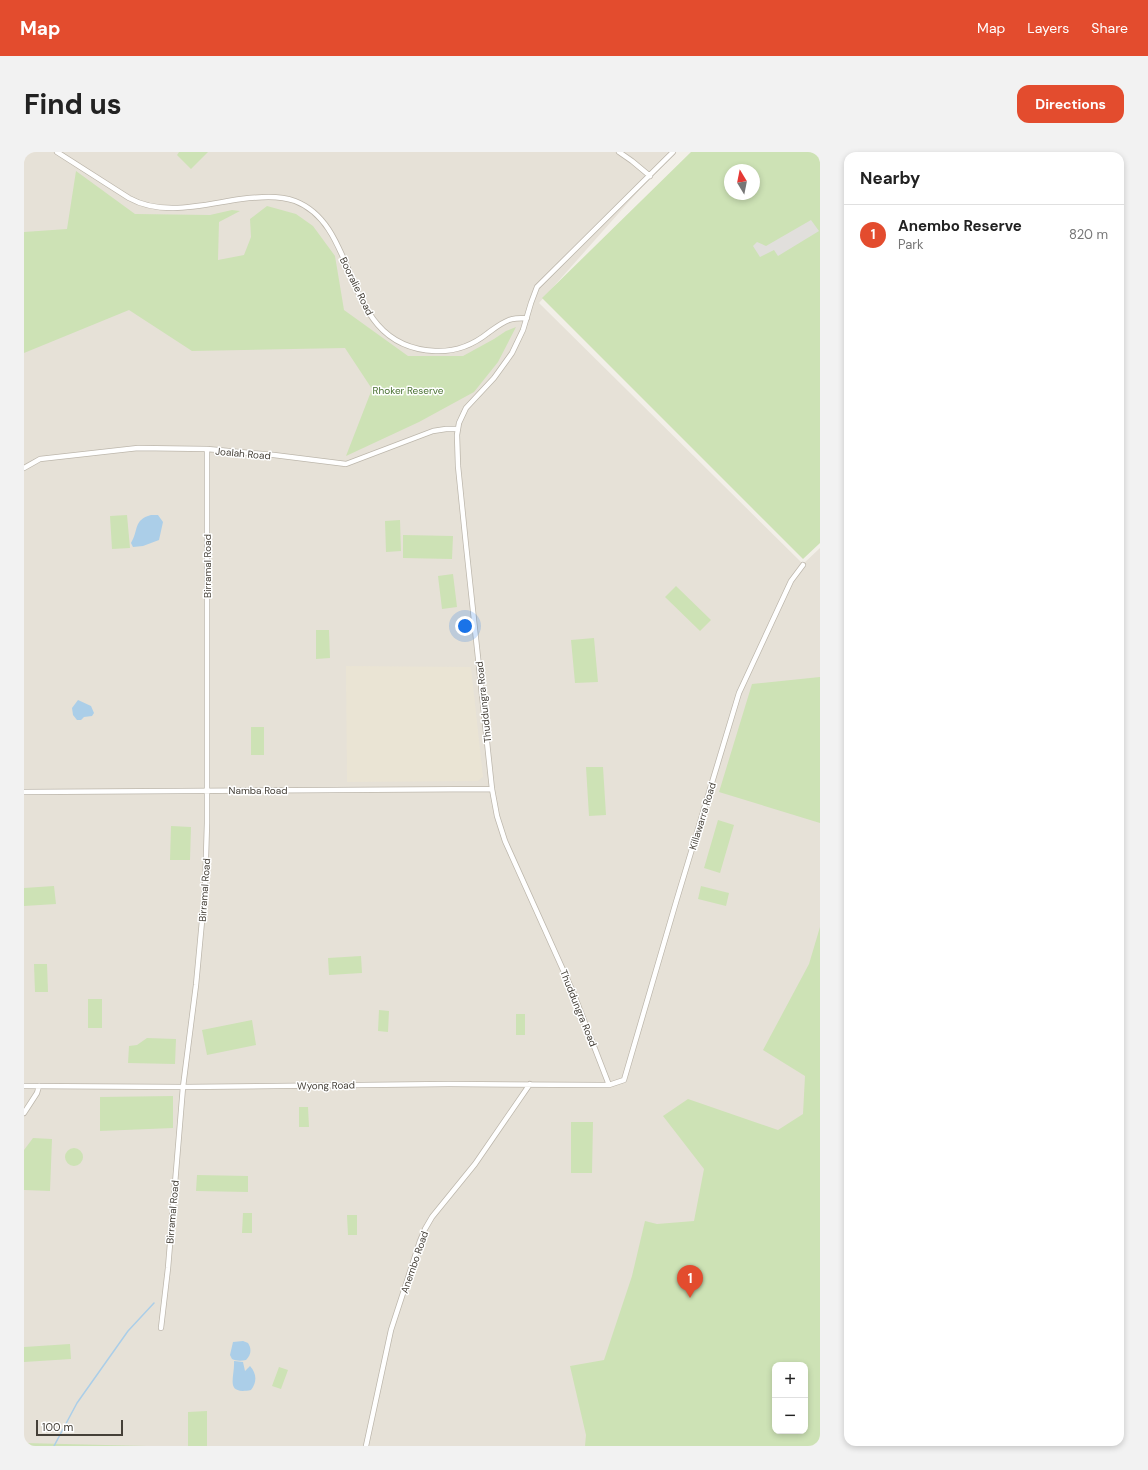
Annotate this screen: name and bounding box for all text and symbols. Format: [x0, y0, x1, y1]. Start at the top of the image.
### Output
text: Map [20, 16, 60, 41]
text: Map [977, 19, 1005, 37]
text: Layers [1027, 19, 1069, 37]
text: Share [1091, 19, 1128, 37]
button: Directions [1017, 85, 1124, 123]
text: Find us [24, 86, 122, 123]
north arrow [724, 164, 760, 200]
text: Nearby [860, 167, 920, 189]
text: Anembo Reserve [898, 216, 1022, 236]
text: 1 [871, 226, 875, 243]
text: 820 m [1069, 226, 1108, 243]
text: Park [898, 236, 924, 253]
street label: Booralie Road [337, 255, 376, 318]
park label: Rhoker Reserve [373, 384, 444, 397]
street label: Joalah Road [215, 445, 271, 462]
street label: Birramal Road [201, 534, 214, 598]
your location [455, 616, 475, 636]
street label: Thuddungra Road [473, 661, 494, 743]
street label: Killawarra Road [686, 781, 719, 851]
street label: Namba Road [229, 784, 287, 797]
street label: Birramal Road [196, 858, 213, 922]
street label: Thuddungra Road [557, 968, 600, 1049]
street label: Wyong Road [297, 1078, 355, 1093]
street label: Birramal Road [163, 1180, 182, 1244]
street label: Anembo Road [398, 1229, 431, 1295]
pin: 1 [677, 1265, 703, 1298]
map controls [772, 1362, 808, 1434]
button: + [772, 1362, 808, 1398]
button: − [772, 1398, 808, 1434]
scale bar [36, 1418, 123, 1437]
text: 100 m [42, 1420, 73, 1434]

